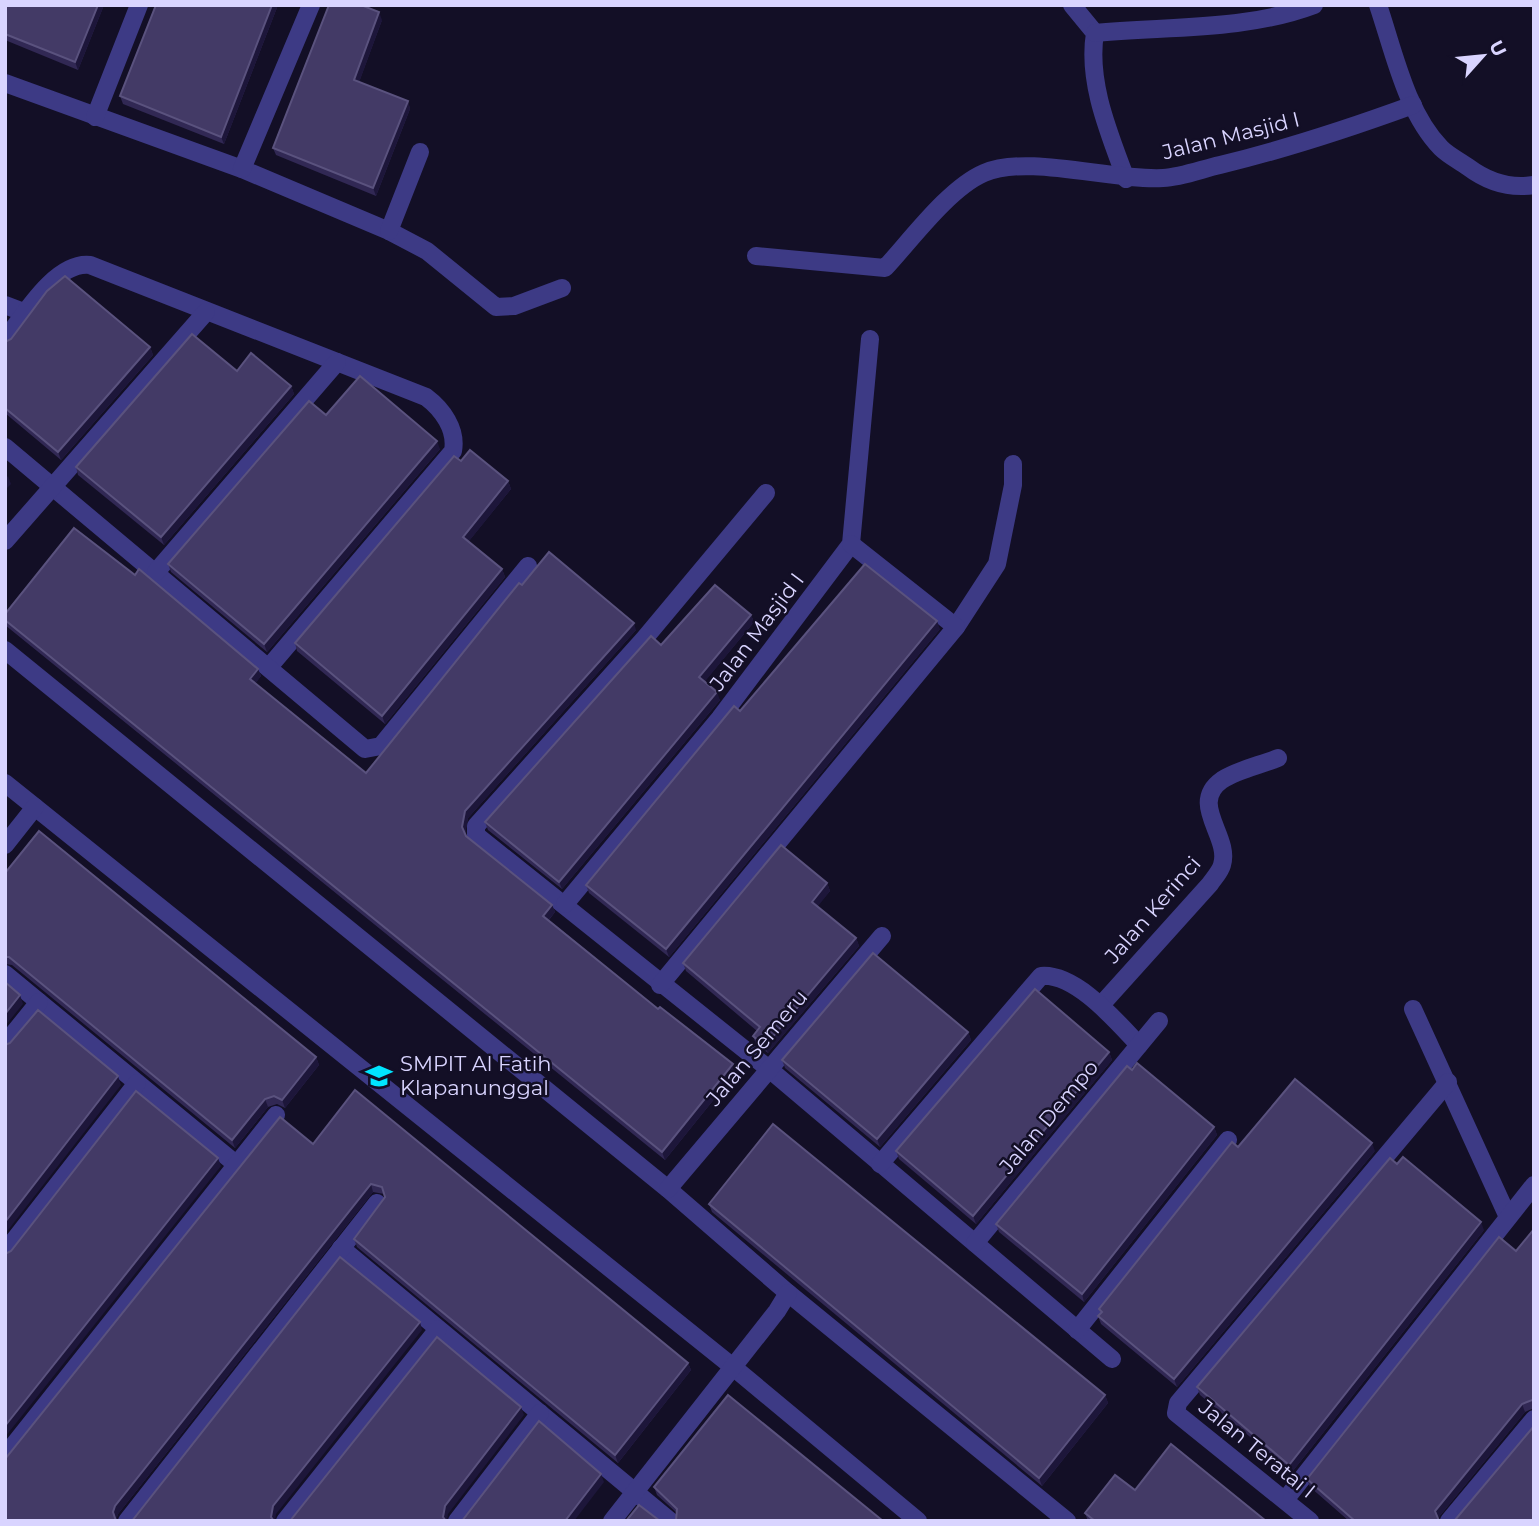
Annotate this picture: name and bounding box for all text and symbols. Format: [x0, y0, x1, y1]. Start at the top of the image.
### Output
north arrow [1448, 21, 1518, 91]
text: U [1484, 37, 1511, 60]
street label: Jalan Masjid I [1159, 106, 1302, 165]
street label: Jalan Masjid I [704, 568, 809, 696]
street label: Jalan Kerinci [1099, 851, 1206, 969]
street label: Jalan Semeru [700, 985, 812, 1112]
place label: SMPIT Al Fatih Klapanunggal [400, 1051, 552, 1100]
street label: Jalan Dempo [993, 1055, 1103, 1179]
school or university icon: SMPIT Al Fatih Klapanunggal [364, 1061, 394, 1091]
street label: Jalan Teratai I [1193, 1394, 1320, 1503]

